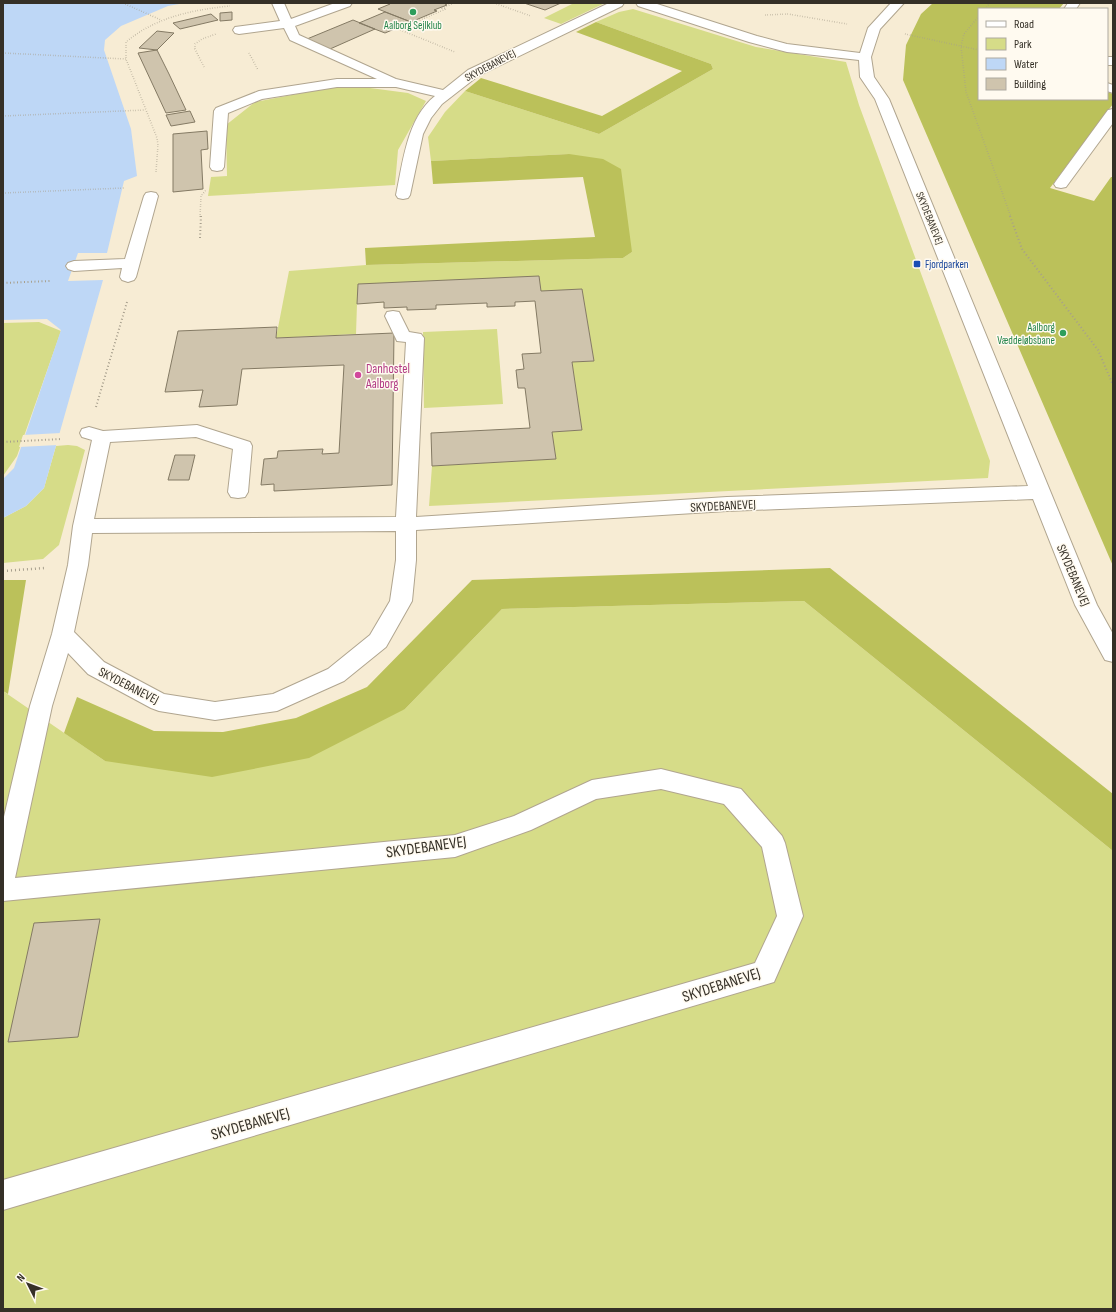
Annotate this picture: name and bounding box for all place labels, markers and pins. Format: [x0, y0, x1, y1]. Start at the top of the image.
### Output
marker: Aalborg Sejlklub [408, 7, 418, 17]
place label: Aalborg Sejlklub [383, 19, 442, 32]
place label: Fjordparken [925, 258, 969, 271]
marker: Fjordparken [912, 259, 922, 269]
place label: Aalborg Væddeløbsbane [997, 321, 1056, 347]
marker: Aalborg Væddeløbsbane [1058, 328, 1068, 338]
place label: Danhostel Aalborg [365, 361, 410, 392]
marker: Danhostel Aalborg [353, 370, 363, 380]

